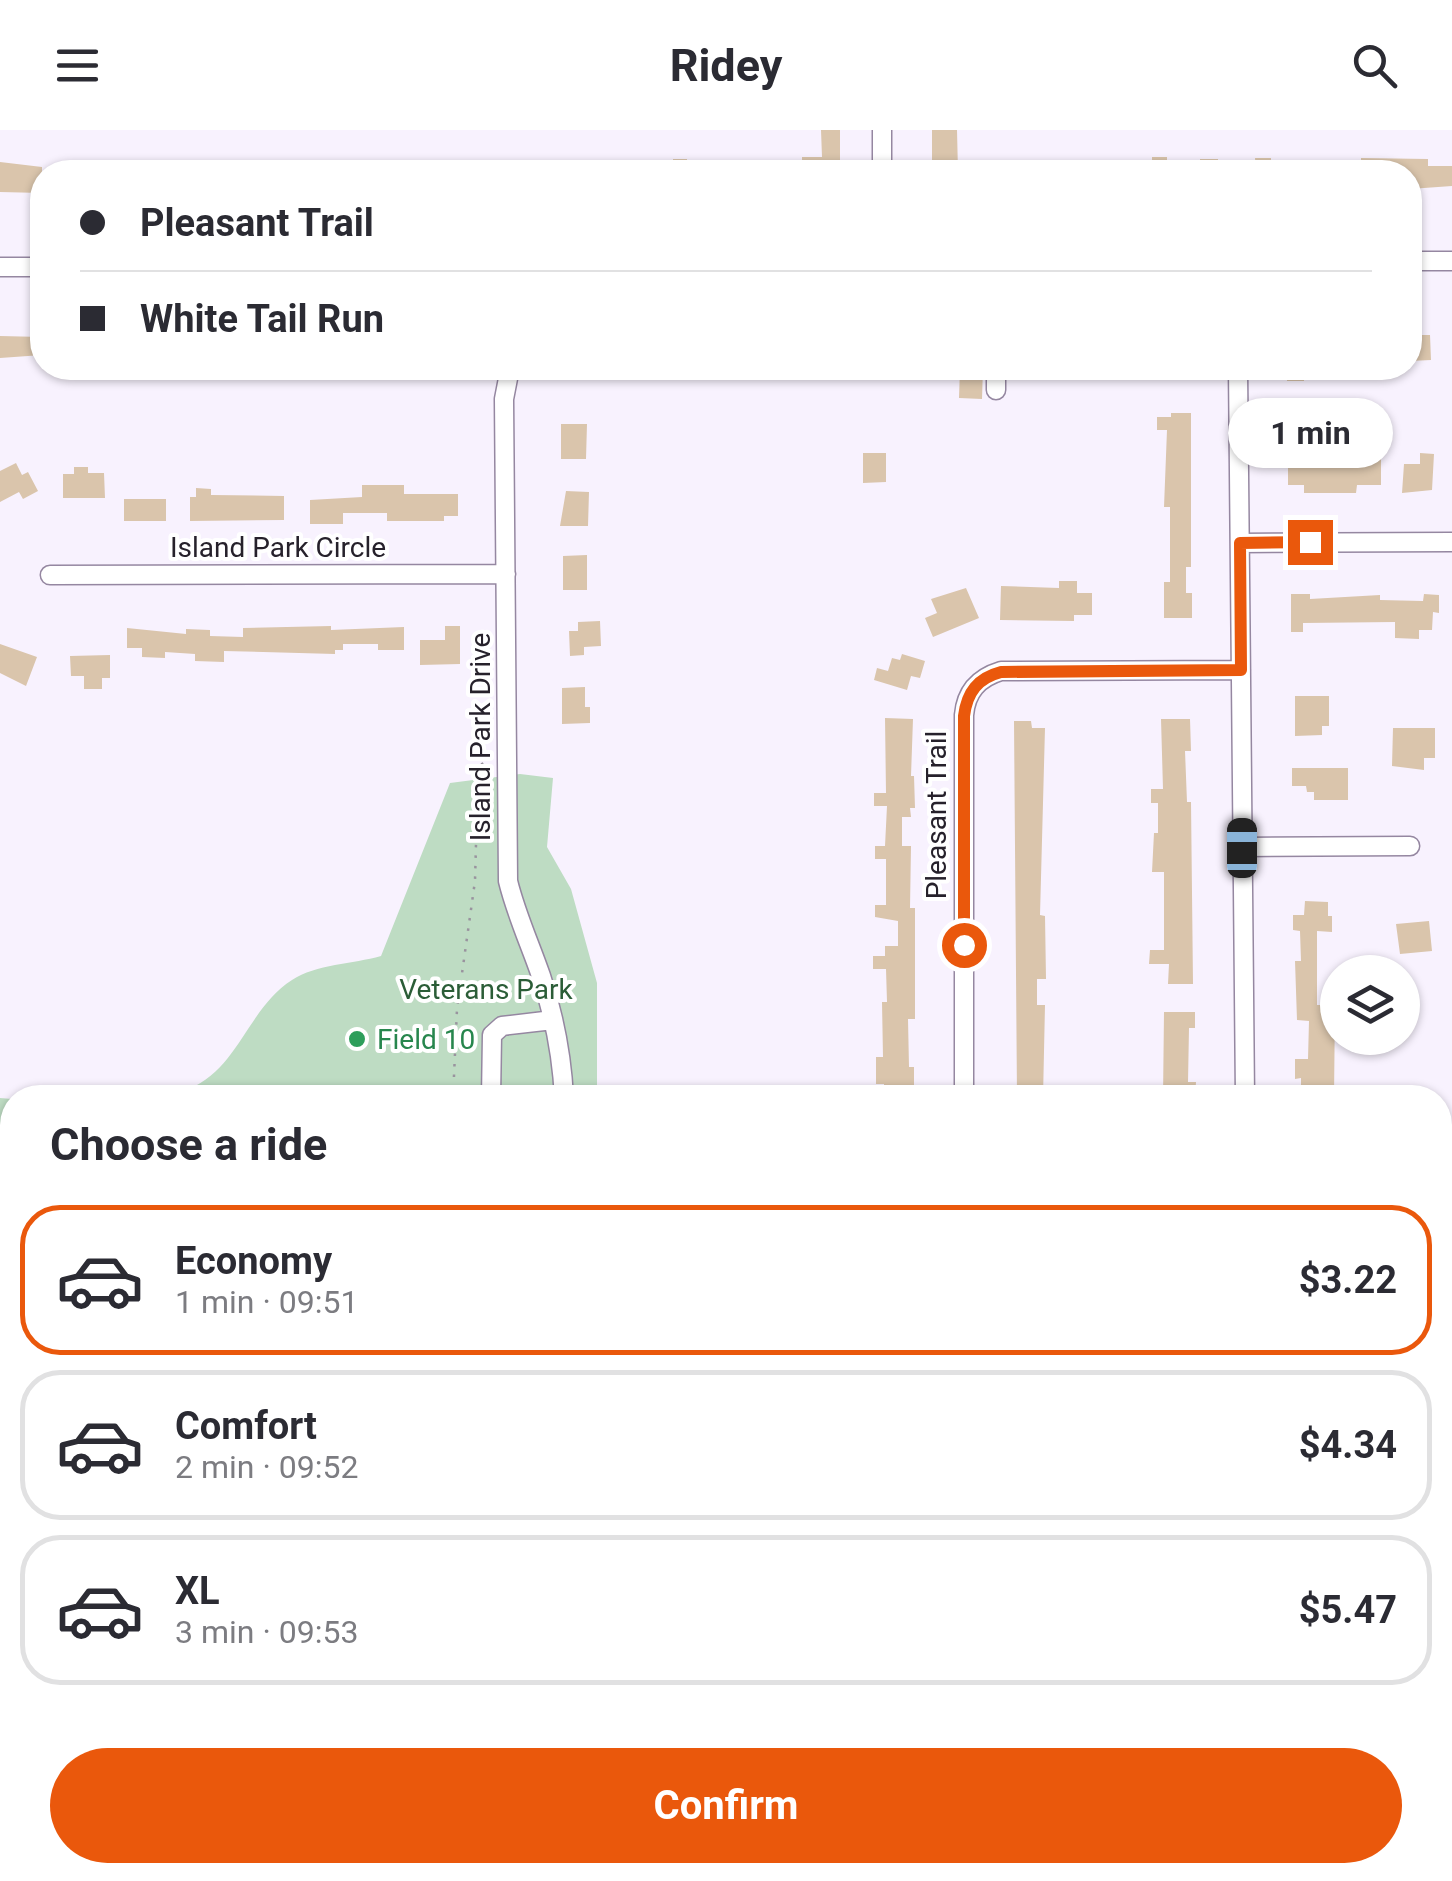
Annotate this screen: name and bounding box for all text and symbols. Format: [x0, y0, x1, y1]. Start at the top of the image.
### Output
icon: menu [50, 38, 105, 93]
icon: search [1347, 38, 1402, 93]
text: Ridey [670, 39, 782, 92]
text: Pleasant Trail [140, 201, 374, 245]
text: White Tail Run [140, 297, 384, 341]
callout: 1 min [1228, 397, 1392, 467]
text: 1 min [1270, 414, 1351, 452]
route end [1288, 520, 1333, 565]
street label: Island Park Circle [170, 531, 386, 564]
street label: Island Park Drive [464, 633, 497, 841]
street label: Pleasant Trail [920, 731, 953, 899]
car [1227, 818, 1257, 878]
route start [942, 923, 987, 968]
map controls [1320, 955, 1420, 1055]
button: layers [1320, 955, 1420, 1055]
park label: Veterans Park [399, 973, 574, 1006]
place label: Field 10 [377, 1023, 475, 1056]
marker: Field 10 [346, 1028, 368, 1050]
text: Choose a ride [50, 1118, 327, 1171]
icon: car [55, 1235, 145, 1325]
text: Economy [175, 1239, 332, 1283]
text: $3.22 [1299, 1258, 1397, 1302]
text: 1 min · 09:51 [175, 1283, 358, 1321]
icon: car [55, 1400, 145, 1490]
text: Comfort [175, 1404, 317, 1448]
text: $4.34 [1299, 1423, 1397, 1467]
text: 2 min · 09:52 [175, 1448, 358, 1486]
icon: car [55, 1565, 145, 1655]
text: XL [175, 1569, 220, 1613]
text: $5.47 [1299, 1588, 1397, 1632]
text: 3 min · 09:53 [175, 1613, 358, 1651]
button: Confirm [50, 1748, 1402, 1863]

